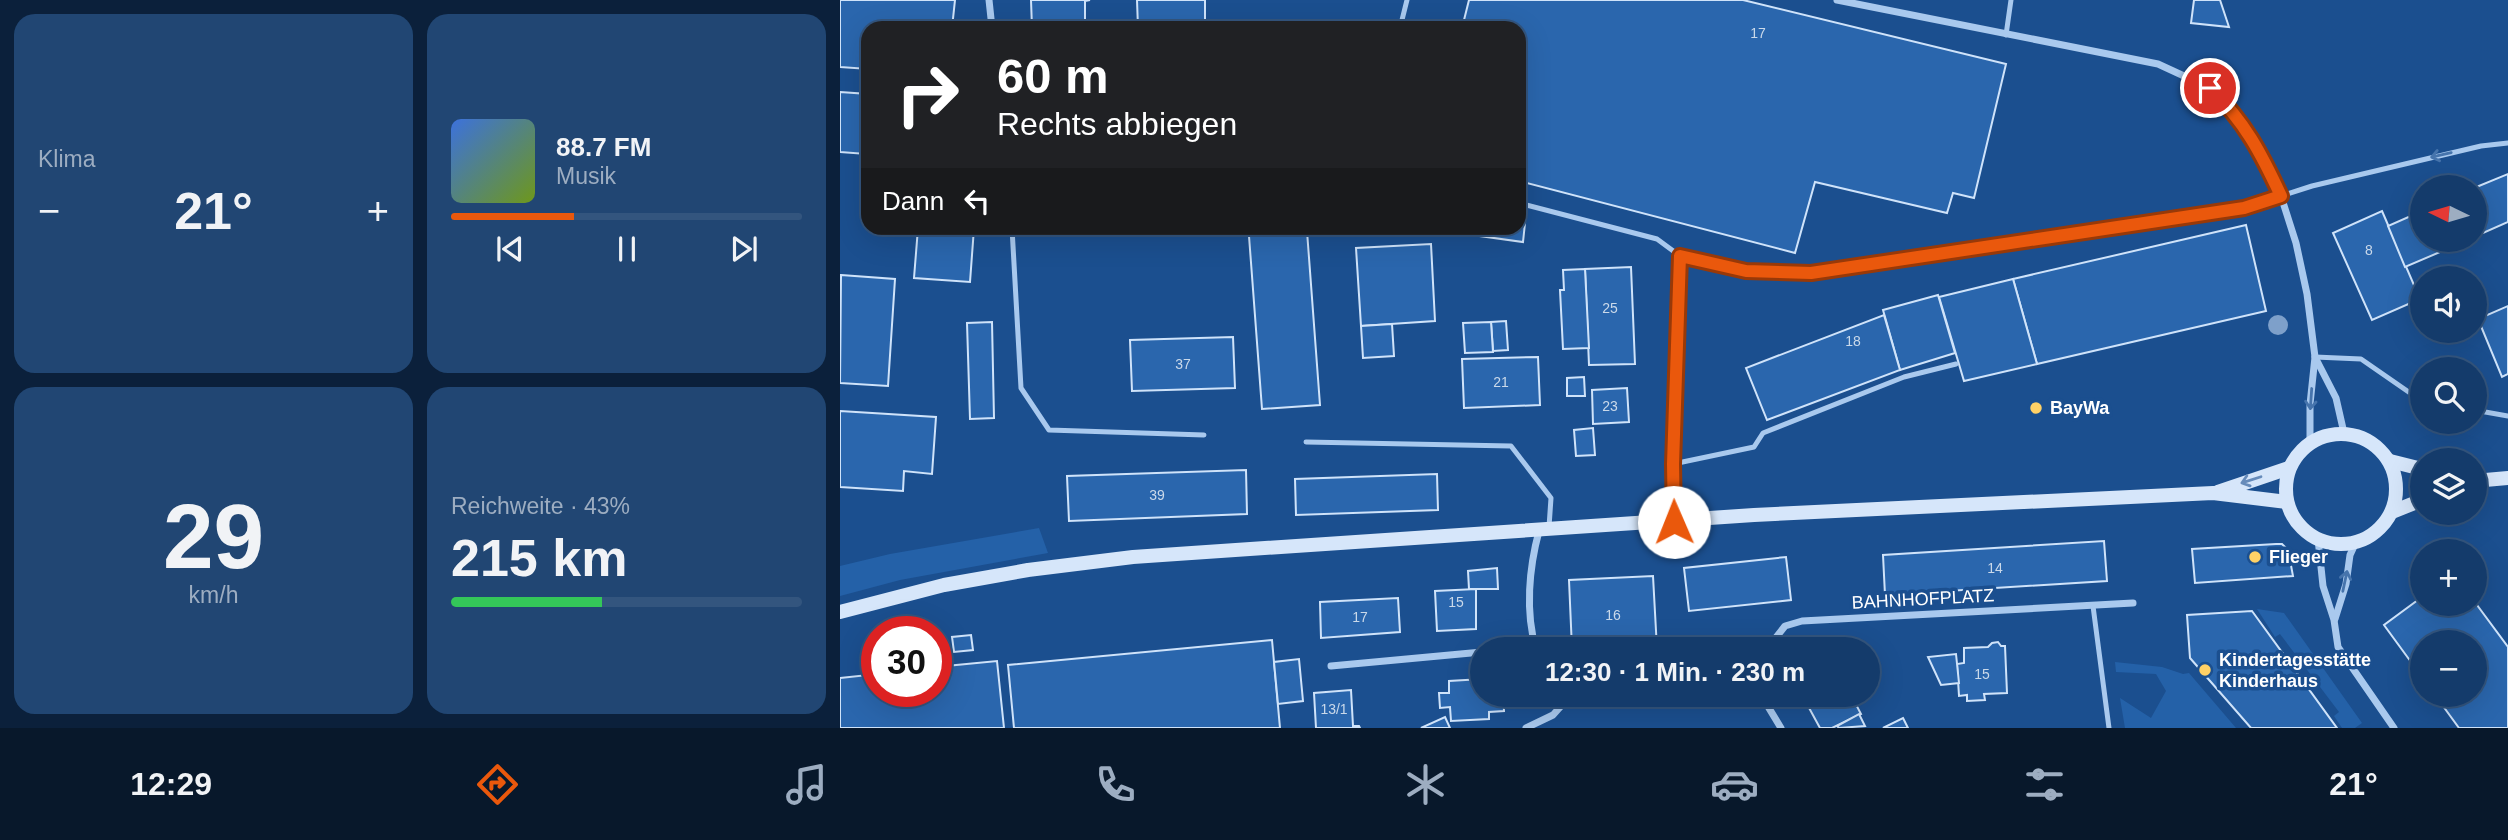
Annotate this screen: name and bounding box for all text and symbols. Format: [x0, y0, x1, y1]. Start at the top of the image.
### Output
house number: 17 [1750, 25, 1766, 41]
icon: right [882, 49, 973, 140]
text: 60 m [997, 49, 1109, 103]
pin [2180, 58, 2240, 118]
icon: arrive [2191, 69, 2229, 107]
text: Rechts abbiegen [997, 106, 1237, 142]
text: 88.7 FM [556, 132, 651, 162]
text: Klima [38, 146, 96, 172]
one-way arrow [2430, 149, 2453, 162]
text: Musik [556, 163, 616, 189]
north arrow [2410, 175, 2487, 252]
map controls [2410, 175, 2487, 707]
text: 21° [174, 182, 253, 240]
icon: left [958, 182, 996, 220]
text: Dann [882, 186, 944, 216]
text: − [38, 190, 60, 232]
text: + [367, 190, 389, 232]
icon: previous [491, 230, 529, 268]
icon: pause [608, 230, 646, 268]
icon: next [725, 230, 763, 268]
house number: 8 [2365, 242, 2373, 258]
button: sound [2410, 266, 2487, 343]
house number: 25 [1602, 300, 1618, 316]
house number: 18 [1845, 333, 1861, 349]
house number: 37 [1175, 356, 1191, 372]
button: search [2410, 357, 2487, 434]
house number: 21 [1493, 374, 1509, 390]
one-way arrow [2304, 388, 2317, 410]
house number: 23 [1602, 398, 1618, 414]
place label: BayWa [2050, 398, 2110, 418]
marker: BayWa [2028, 400, 2044, 416]
button: layers [2410, 448, 2487, 525]
one-way arrow [2241, 475, 2263, 487]
position arrow [1637, 485, 1711, 559]
text: 29 [163, 486, 264, 587]
house number: 39 [1149, 487, 1165, 503]
text: Reichweite · 43% [451, 493, 630, 519]
text: 215 km [451, 529, 627, 587]
button: + [2410, 539, 2487, 616]
place label: Flieger [2269, 547, 2328, 567]
marker: Flieger [2247, 549, 2263, 565]
house number: 14 [1987, 560, 2003, 576]
one-way arrow [2339, 570, 2353, 593]
text: km/h [189, 582, 238, 608]
street label: BAHNHOFPLATZ [1851, 585, 1995, 613]
house number: 15 [1448, 594, 1464, 610]
house number: 16 [1605, 607, 1621, 623]
house number: 17 [1352, 609, 1368, 625]
speed limit sign: 30 [861, 616, 952, 707]
button: − [2410, 630, 2487, 707]
place label: Kindertagesstätte Kinderhaus [2219, 650, 2371, 691]
text: 12:30 · 1 Min. · 230 m [1545, 657, 1805, 687]
marker: Kindertagesstätte Kinderhaus [2197, 662, 2213, 678]
house number: 15 [1974, 666, 1990, 682]
house number: 13/1 [1320, 701, 1348, 717]
icon: directions [473, 760, 522, 809]
icon: music [782, 760, 831, 809]
icon: phone [1091, 760, 1140, 809]
icon: climate [1401, 760, 1450, 809]
icon: car [1710, 760, 1759, 809]
icon: filters [2020, 760, 2069, 809]
text: 12:29 [130, 766, 212, 802]
text: 21° [2329, 766, 2378, 802]

